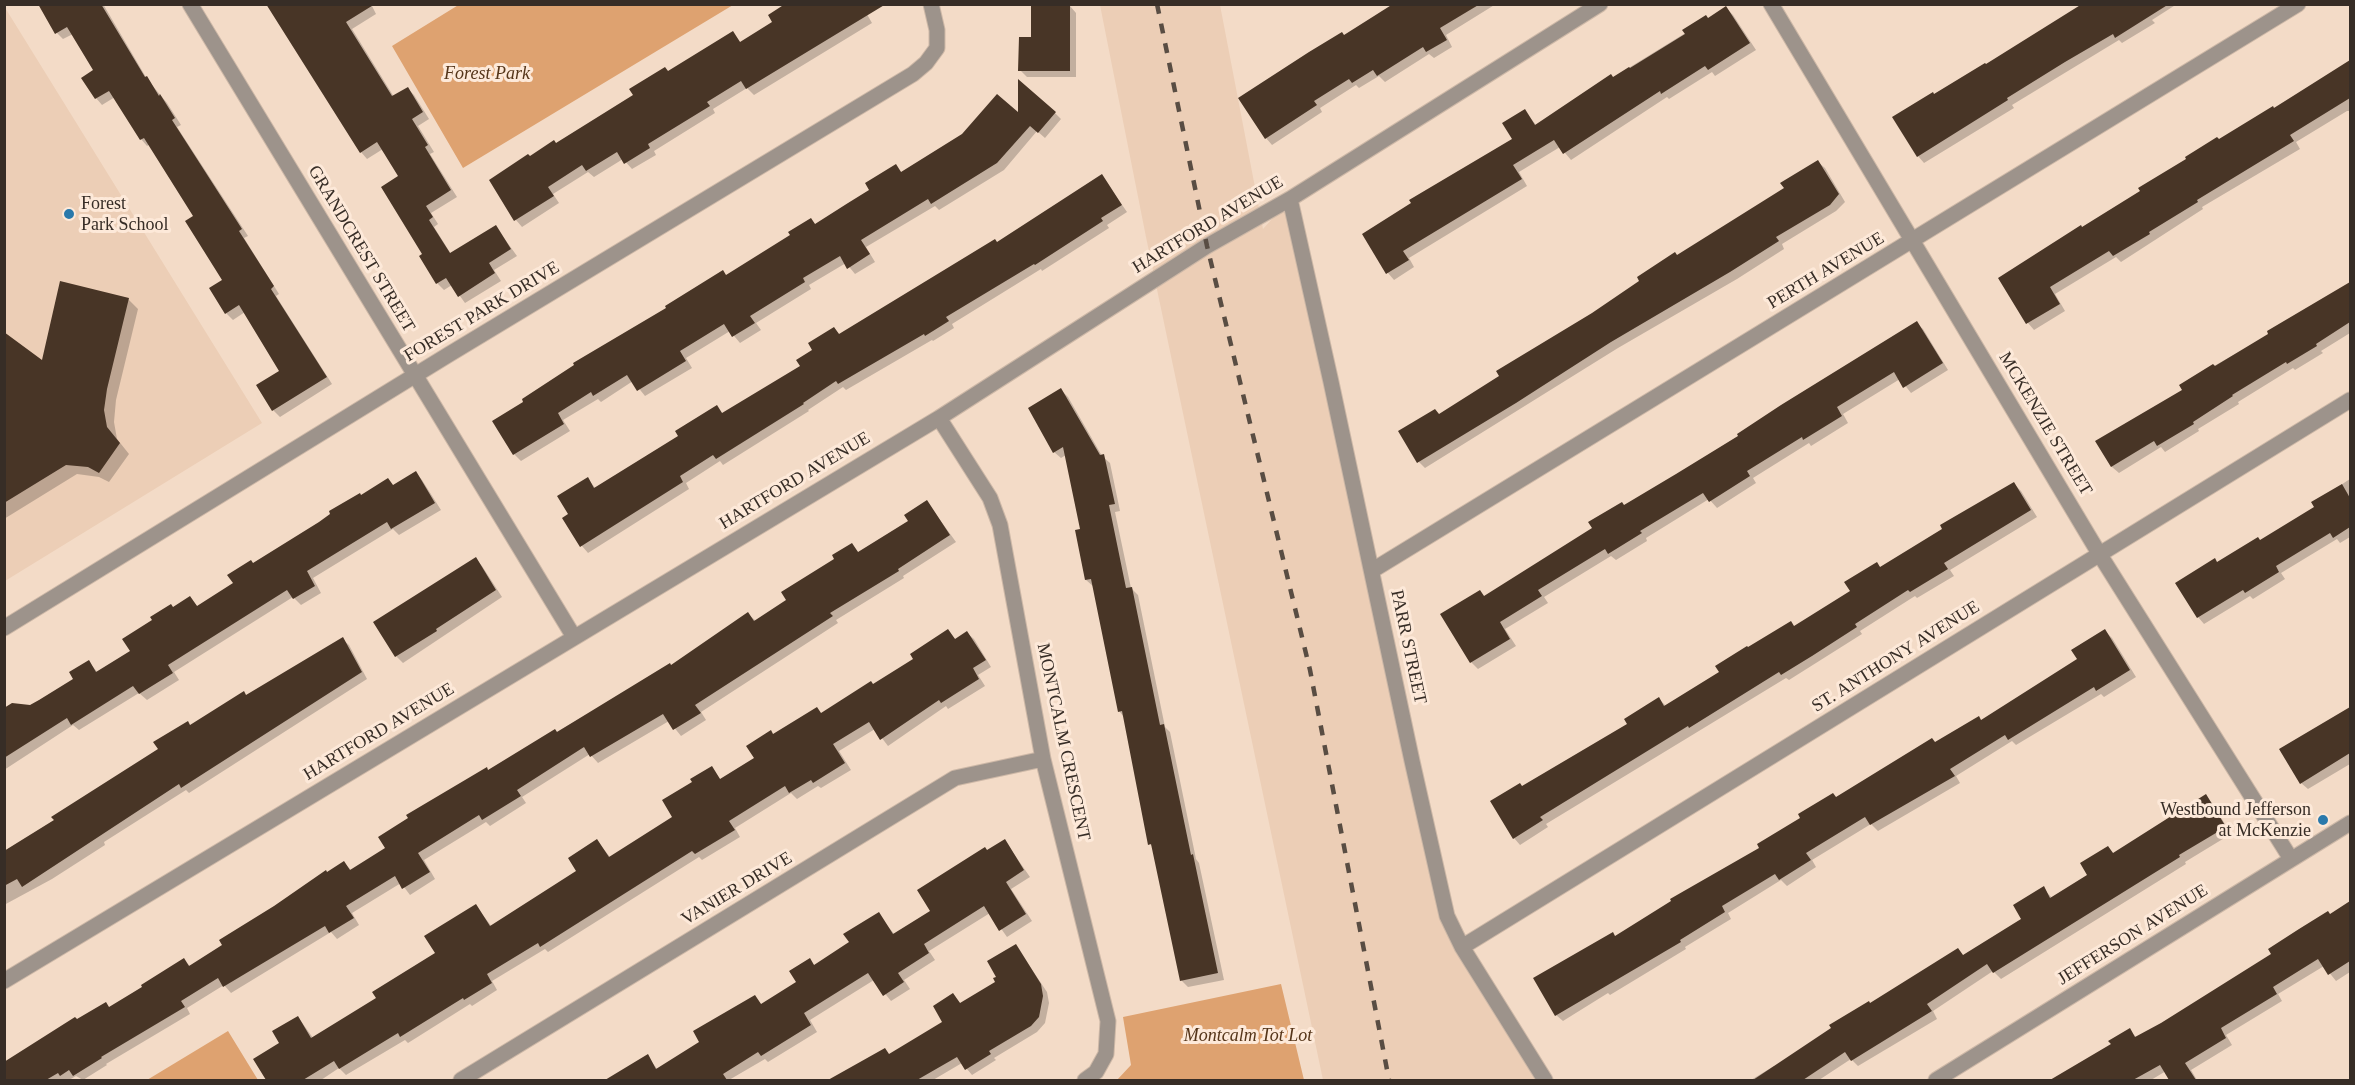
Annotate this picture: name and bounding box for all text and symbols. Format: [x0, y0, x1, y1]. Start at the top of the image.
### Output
park label: Forest Park [444, 63, 530, 85]
street label: GRANDCREST STREET [303, 162, 419, 336]
street label: HARTFORD AVENUE [1129, 171, 1287, 279]
place label: Forest Park School [81, 193, 168, 236]
marker: Forest Park School [62, 207, 76, 221]
street label: PERTH AVENUE [1764, 228, 1888, 314]
street label: FOREST PARK DRIVE [400, 257, 564, 367]
street label: MCKENZIE STREET [1994, 348, 2096, 500]
street label: HARTFORD AVENUE [716, 427, 874, 535]
street label: PARR STREET [1385, 588, 1431, 706]
street label: ST. ANTHONY AVENUE [1808, 596, 1984, 718]
street label: MONTCALM CRESCENT [1031, 641, 1095, 843]
street label: HARTFORD AVENUE [300, 678, 458, 786]
place label: Westbound Jefferson at McKenzie [2160, 799, 2311, 842]
marker: Westbound Jefferson at McKenzie [2316, 813, 2330, 827]
street label: VANIER DRIVE [678, 848, 796, 930]
street label: JEFFERSON AVENUE [2054, 880, 2212, 990]
park label: Montcalm Tot Lot [1184, 1025, 1312, 1047]

